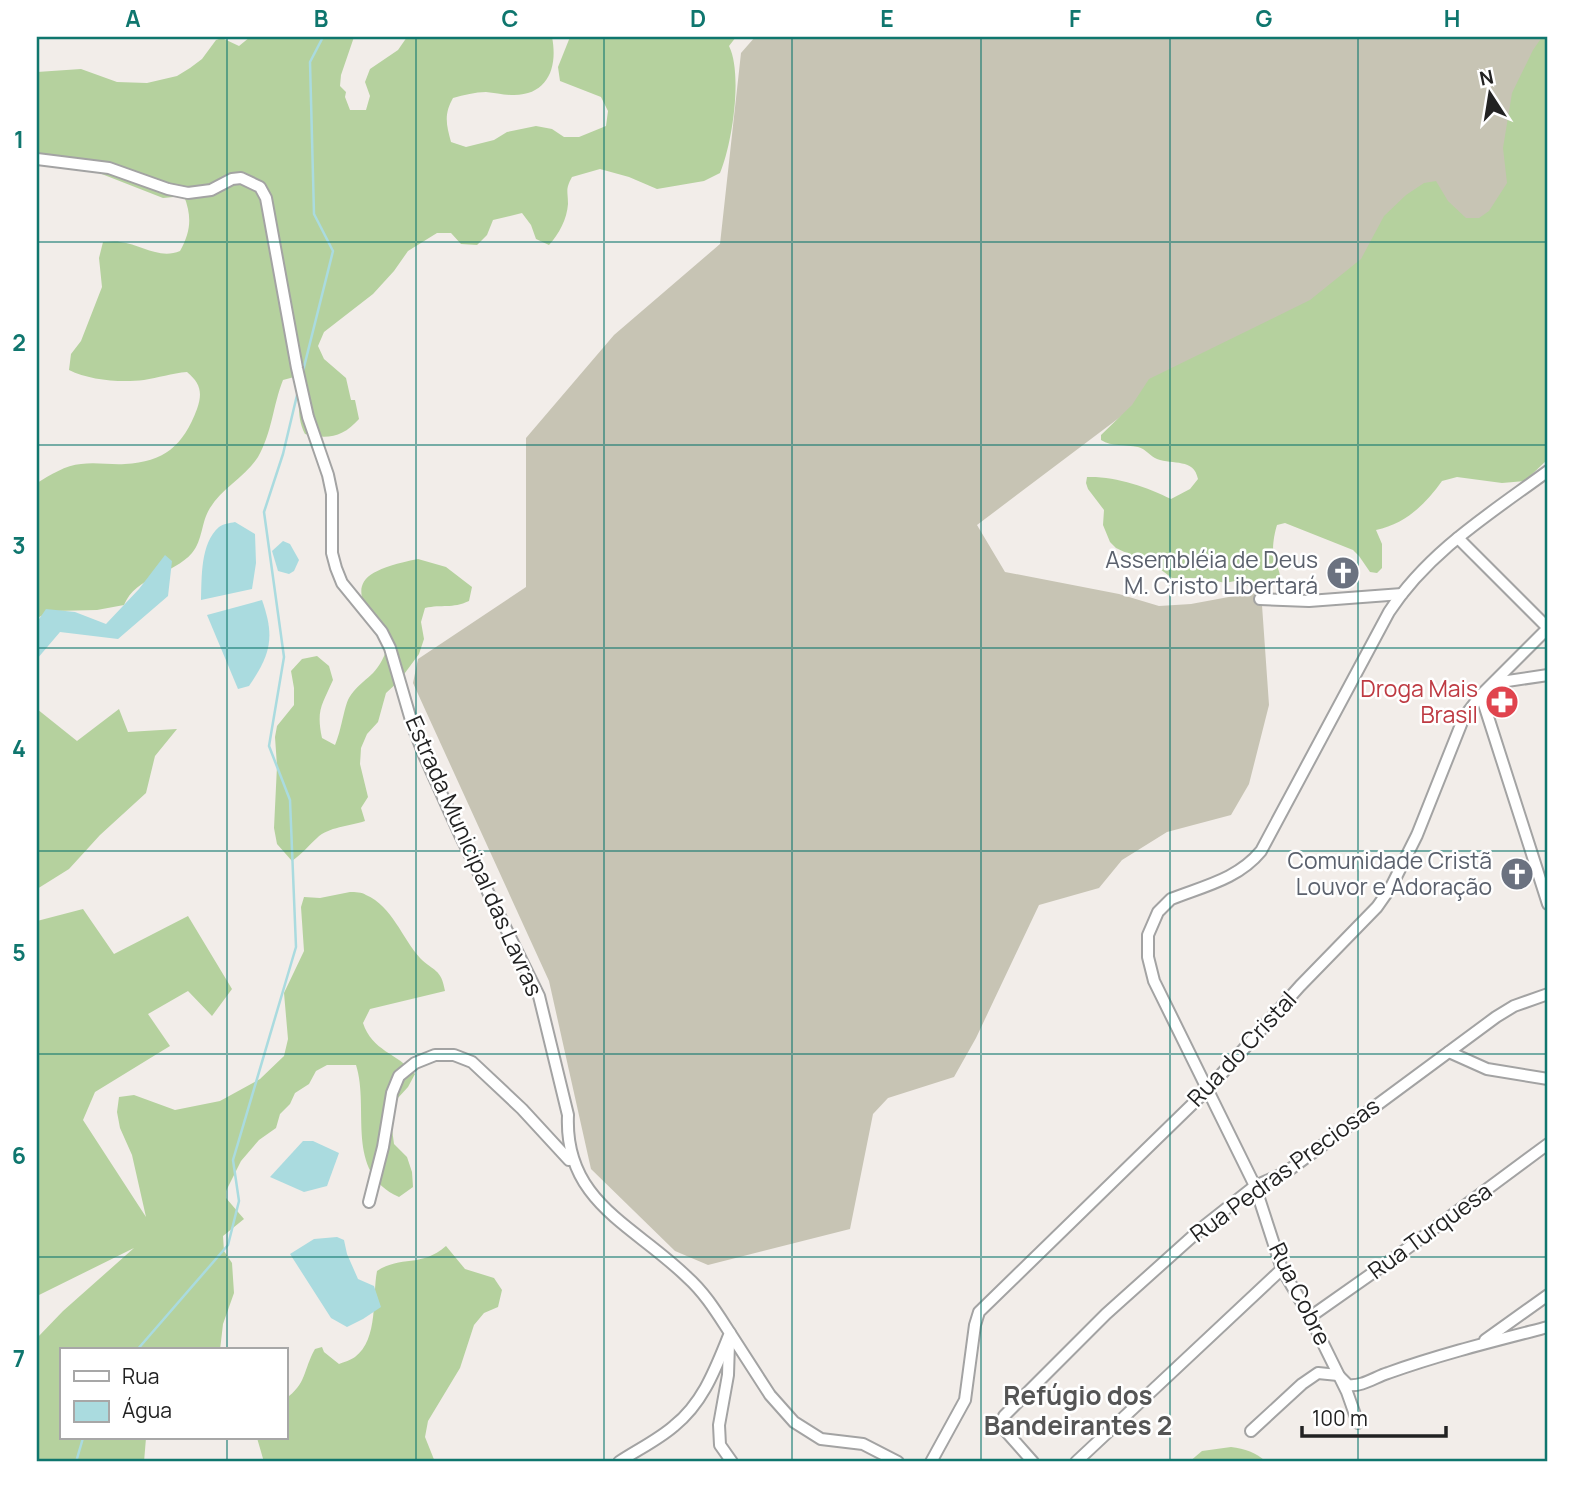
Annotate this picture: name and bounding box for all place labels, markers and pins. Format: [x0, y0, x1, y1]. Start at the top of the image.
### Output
place label: Assembléia de Deus M. Cristo Libertará [1105, 543, 1318, 601]
church icon: Assembléia de Deus M. Cristo Libertará [1324, 554, 1362, 592]
place label: Droga Mais Brasil [1360, 672, 1478, 730]
pharmacy icon: Droga Mais Brasil [1483, 683, 1521, 721]
place label: Comunidade Cristã Louvor e Adoração [1287, 844, 1492, 902]
church icon: Comunidade Cristã Louvor e Adoração [1498, 855, 1536, 893]

